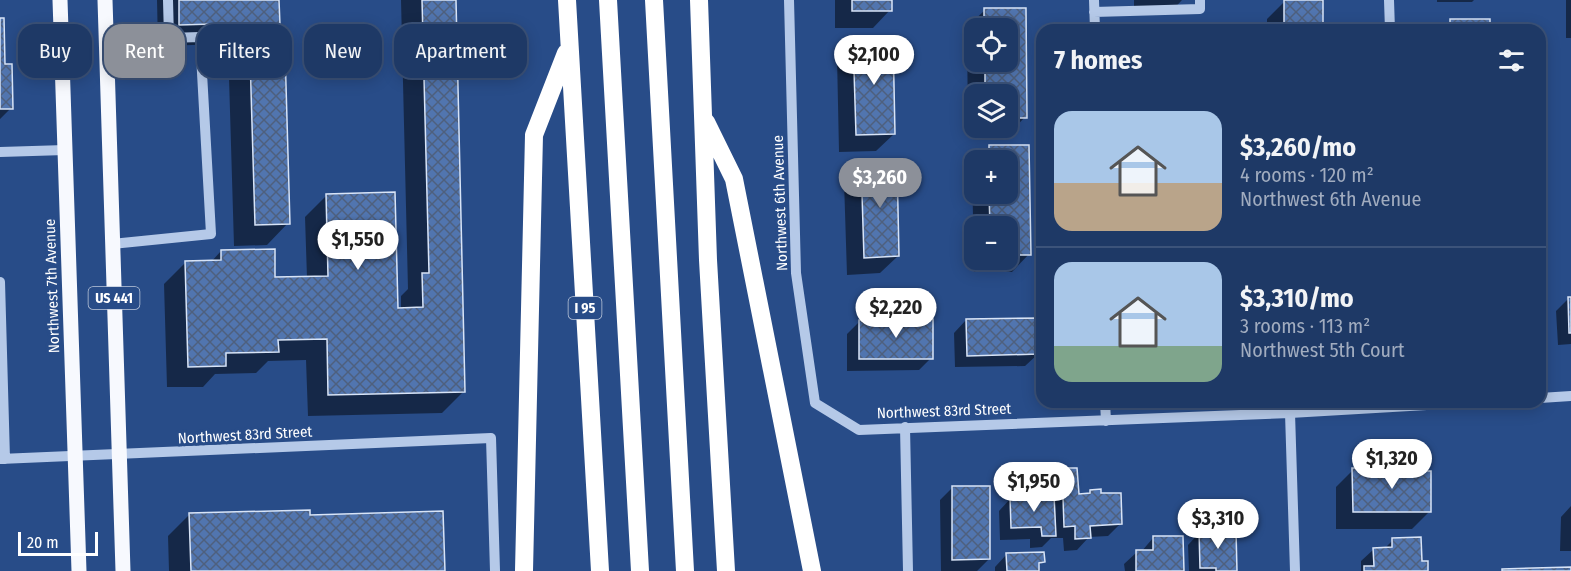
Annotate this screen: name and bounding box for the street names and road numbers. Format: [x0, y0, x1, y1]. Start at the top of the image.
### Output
street label: Northwest 6th Avenue [769, 135, 791, 271]
street label: Northwest 7th Avenue [41, 218, 63, 354]
road number: US 441 [88, 287, 140, 309]
road number: I 95 [568, 297, 602, 319]
street label: Northwest 83rd Street [876, 400, 1012, 422]
street label: Northwest 83rd Street [177, 422, 313, 448]

